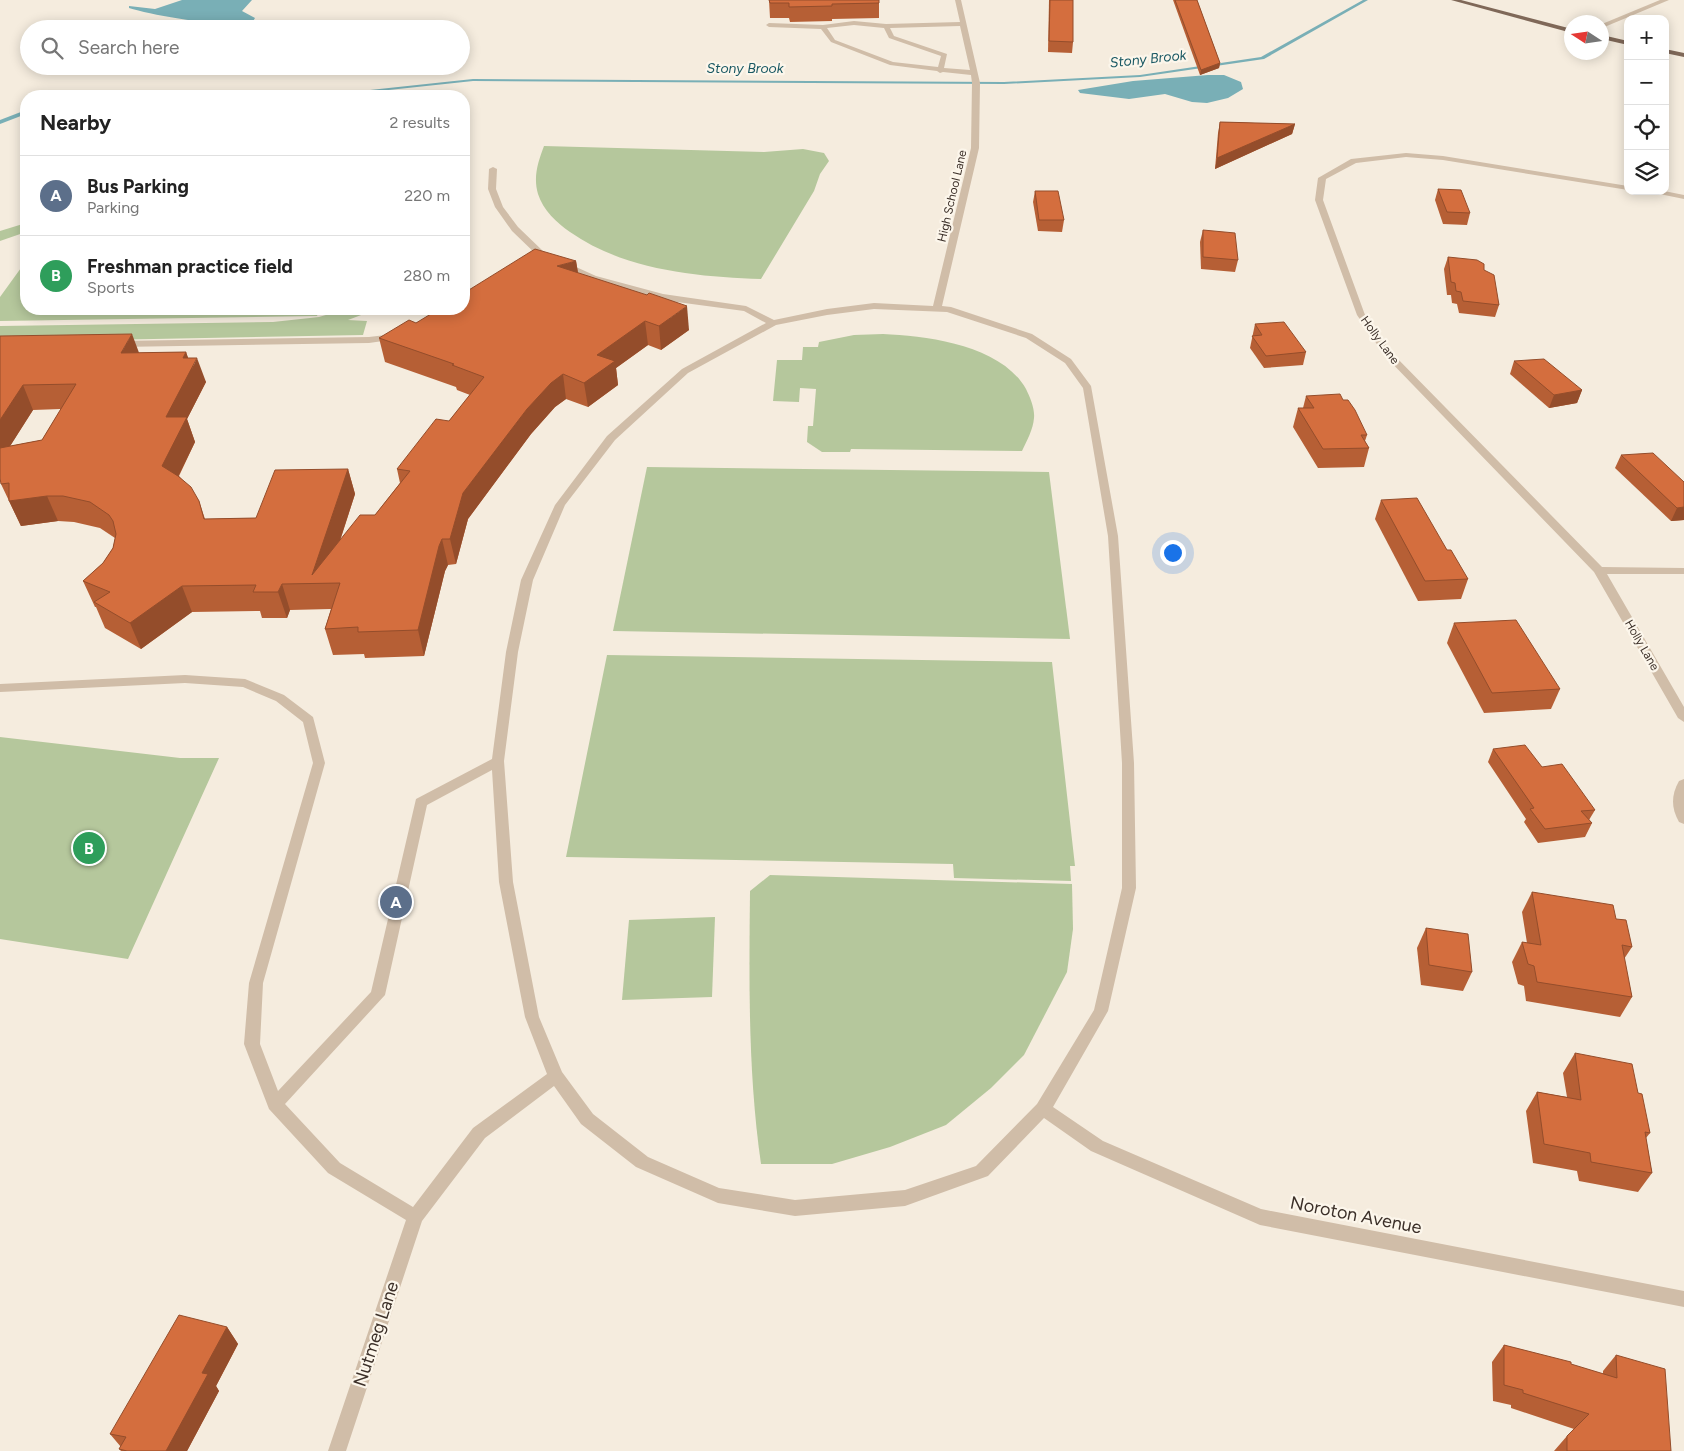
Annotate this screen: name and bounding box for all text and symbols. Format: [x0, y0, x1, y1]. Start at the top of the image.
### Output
north arrow [1564, 15, 1609, 60]
map controls [1624, 15, 1669, 195]
button: + [1624, 15, 1669, 60]
search box [20, 20, 470, 75]
icon: search [38, 34, 66, 62]
text: Search here [78, 36, 180, 59]
water label: Stony Brook [1109, 46, 1188, 71]
water label: Stony Brook [707, 60, 785, 77]
button: − [1624, 60, 1669, 105]
button: locate [1624, 105, 1669, 150]
text: Nearby [40, 110, 111, 135]
text: 2 results [390, 113, 450, 132]
street label: High School Lane [935, 148, 970, 243]
button: layers [1624, 150, 1669, 195]
text: Bus Parking [87, 175, 189, 198]
text: A [50, 186, 62, 205]
text: 220 m [404, 186, 450, 205]
text: Parking [87, 198, 139, 217]
text: Freshman practice field [87, 255, 293, 278]
text: B [51, 266, 61, 285]
text: 280 m [403, 266, 450, 285]
text: Sports [87, 278, 134, 297]
street label: Holly Lane [1358, 313, 1402, 367]
your location [1160, 540, 1186, 566]
street label: Holly Lane [1622, 617, 1662, 673]
pin: B [73, 829, 105, 867]
pin: A [380, 883, 412, 921]
street label: Noroton Avenue [1288, 1191, 1424, 1239]
street label: Nutmeg Lane [349, 1278, 403, 1389]

